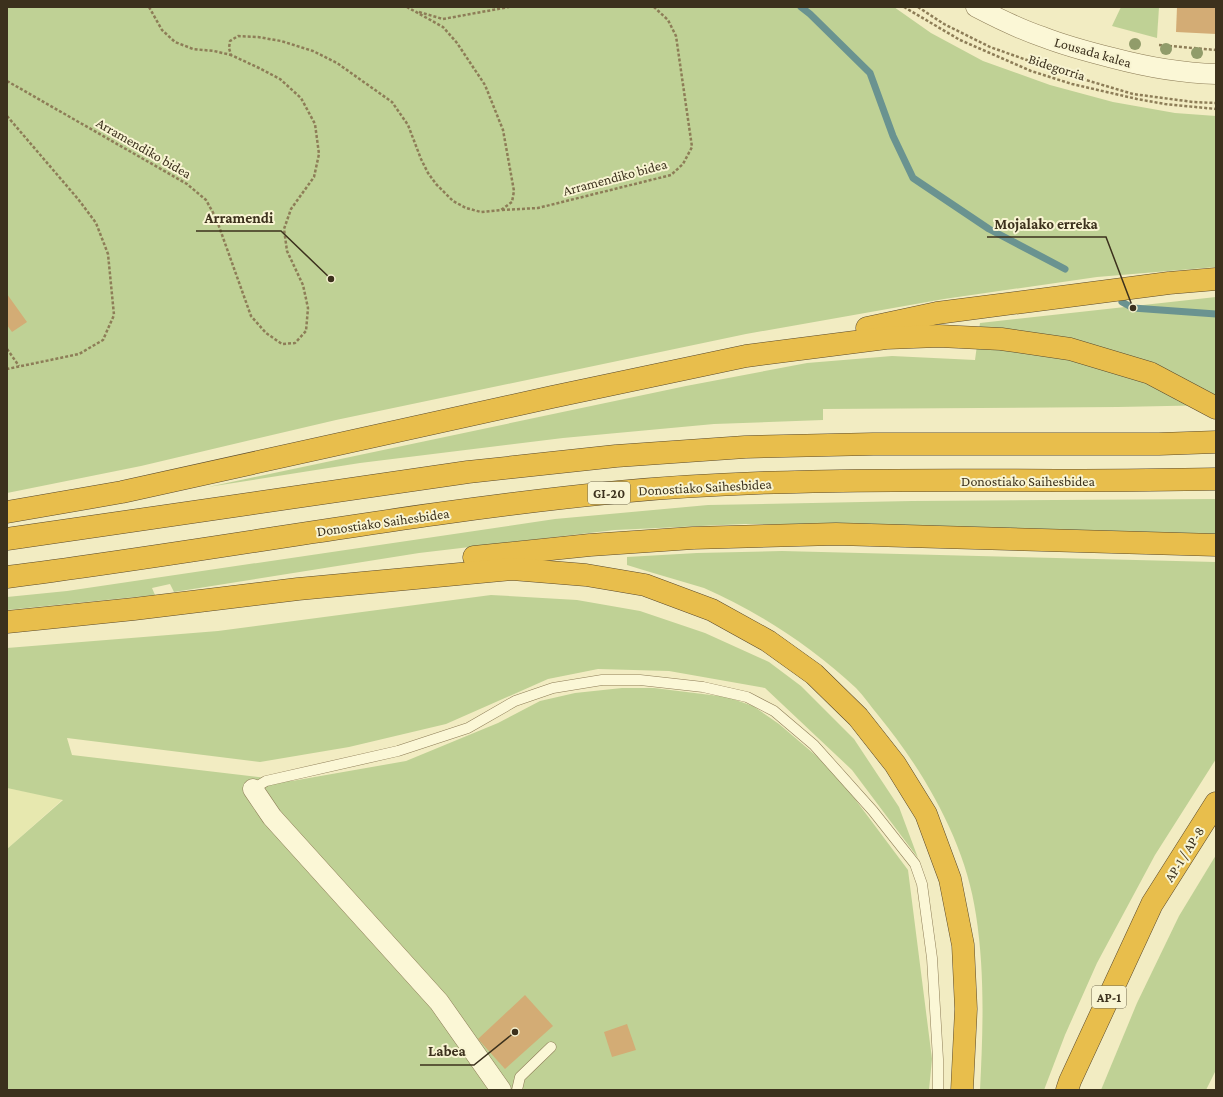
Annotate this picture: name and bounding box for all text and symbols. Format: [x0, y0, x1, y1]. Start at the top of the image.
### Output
street label: Lousada kalea [1053, 33, 1134, 71]
street label: Bidegorria [1027, 50, 1088, 84]
street label: Arramendiko bidea [94, 114, 195, 182]
street label: Arramendiko bidea [561, 155, 669, 199]
callout: Arramendi [196, 204, 281, 231]
text: Arramendi [204, 210, 274, 226]
callout: Mojalako erreka [987, 210, 1106, 237]
text: Mojalako erreka [994, 216, 1099, 233]
street label: Donostiako Saihesbidea [961, 473, 1095, 489]
street label: Donostiako Saihesbidea [638, 475, 773, 498]
road number: GI-20 [588, 482, 630, 504]
street label: Donostiako Saihesbidea [316, 505, 451, 539]
street label: AP-1 / AP-8 [1161, 823, 1207, 885]
road number: AP-1 [1092, 986, 1126, 1008]
callout: Labea [420, 1038, 474, 1065]
text: Labea [428, 1043, 467, 1059]

